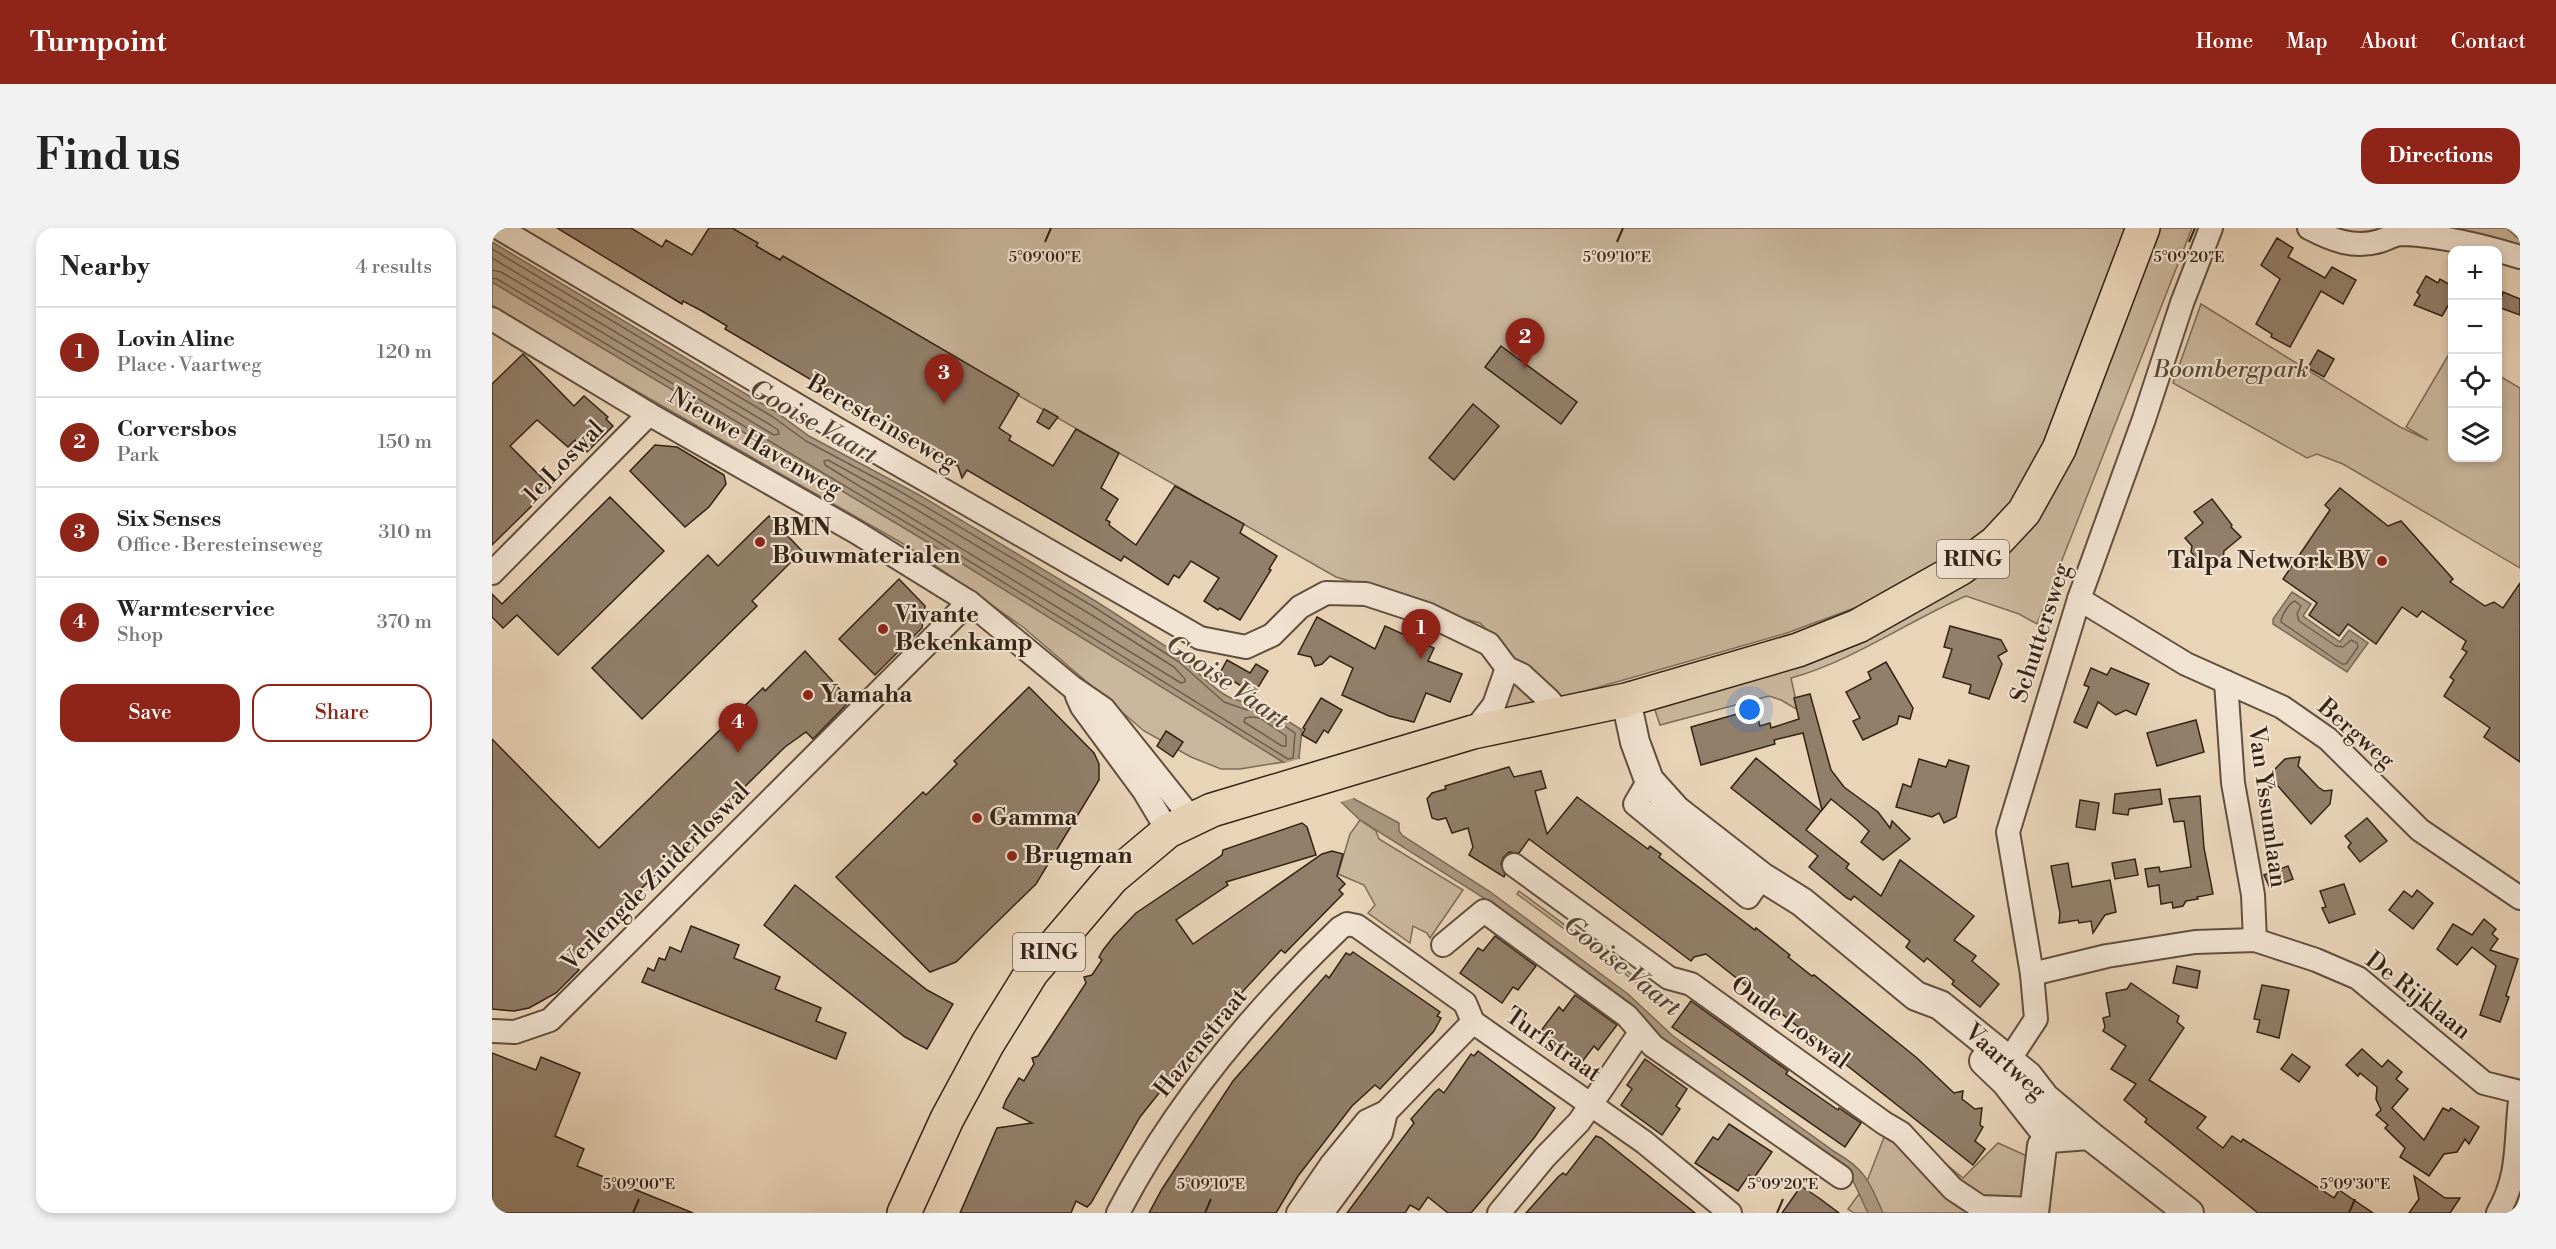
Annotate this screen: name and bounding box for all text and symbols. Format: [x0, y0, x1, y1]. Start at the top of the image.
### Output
text: Turnpoint [30, 25, 166, 60]
text: Home [2196, 29, 2253, 55]
text: Map [2286, 29, 2328, 55]
text: About [2361, 29, 2418, 55]
text: Contact [2451, 29, 2526, 55]
button: Directions [2361, 128, 2520, 184]
text: Find us [36, 130, 180, 183]
map controls [2448, 246, 2502, 462]
button: + [2448, 246, 2502, 300]
text: 5°09'00"E [1009, 248, 1081, 267]
text: 5°09'10"E [1583, 248, 1651, 267]
text: 5°09'20"E [2154, 248, 2224, 267]
text: Nearby [60, 251, 150, 283]
text: 4 results [355, 255, 432, 280]
button: − [2448, 300, 2502, 354]
pin: 2 [1506, 318, 1544, 368]
text: Lovin Aline [117, 326, 235, 353]
text: 1 [75, 340, 84, 365]
text: 120 m [377, 340, 432, 365]
text: Place · Vaartweg [117, 353, 262, 378]
pin: 3 [924, 354, 964, 404]
button: locate [2448, 354, 2502, 408]
park label: Boombergpark [2152, 355, 2309, 385]
street label: Beresteinseweg [801, 367, 963, 478]
water label: Gooise Vaart [743, 372, 883, 472]
street label: Nieuwe Havenweg [663, 381, 847, 505]
button: layers [2448, 408, 2502, 462]
street label: 1e Loswal [517, 414, 611, 510]
text: Corversbos [117, 416, 237, 443]
text: 2 [73, 430, 86, 455]
text: 150 m [377, 430, 432, 455]
text: Park [117, 443, 159, 468]
text: Six Senses [117, 506, 221, 533]
place label: BMN Bouwmaterialen [772, 513, 961, 571]
text: 3 [73, 520, 86, 545]
text: 310 m [379, 520, 432, 545]
text: Office · Beresteinseweg [117, 533, 323, 558]
marker: BMN Bouwmaterialen [753, 535, 767, 549]
road number: RING [1937, 540, 2009, 578]
place label: Talpa Network BV [2168, 546, 2371, 576]
marker: Talpa Network BV [2375, 554, 2389, 568]
street label: Schuttersweg [2004, 559, 2078, 707]
text: Warmteservice [117, 596, 275, 623]
place label: Vivante Bekenkamp [894, 600, 1033, 658]
text: 4 [73, 610, 86, 635]
text: 370 m [377, 610, 432, 635]
pin: 1 [1402, 610, 1440, 659]
marker: Vivante Bekenkamp [876, 622, 890, 636]
text: Shop [117, 623, 163, 648]
water label: Gooise Vaart [1159, 628, 1295, 736]
place label: Yamaha [820, 680, 913, 710]
button: Save [60, 684, 240, 742]
button: Share [252, 684, 432, 742]
marker: Yamaha [801, 688, 815, 702]
street label: Bergweg [2310, 692, 2401, 776]
your location [1735, 695, 1764, 724]
pin: 4 [718, 704, 758, 753]
street label: Van Yssumlaan [2241, 723, 2293, 890]
street label: Verlengde Zuiderloswal [555, 776, 757, 978]
place label: Gamma [989, 803, 1079, 833]
marker: Gamma [970, 811, 984, 825]
place label: Brugman [1024, 841, 1133, 871]
marker: Brugman [1005, 849, 1019, 863]
water label: Gooise Vaart [1556, 909, 1688, 1024]
road number: RING [1013, 933, 1085, 971]
street label: De Rijklaan [2359, 945, 2477, 1047]
street label: Oude Loswal [1725, 970, 1855, 1076]
street label: Hazenstraat [1148, 982, 1254, 1104]
street label: Turfstraat [1499, 1001, 1607, 1089]
street label: Vaartweg [1957, 1017, 2053, 1107]
text: 5°09'00"E [603, 1175, 675, 1194]
text: 5°09'10"E [1177, 1175, 1245, 1194]
text: 5°09'20"E [1748, 1175, 1818, 1194]
text: 5°09'30"E [2320, 1175, 2390, 1194]

